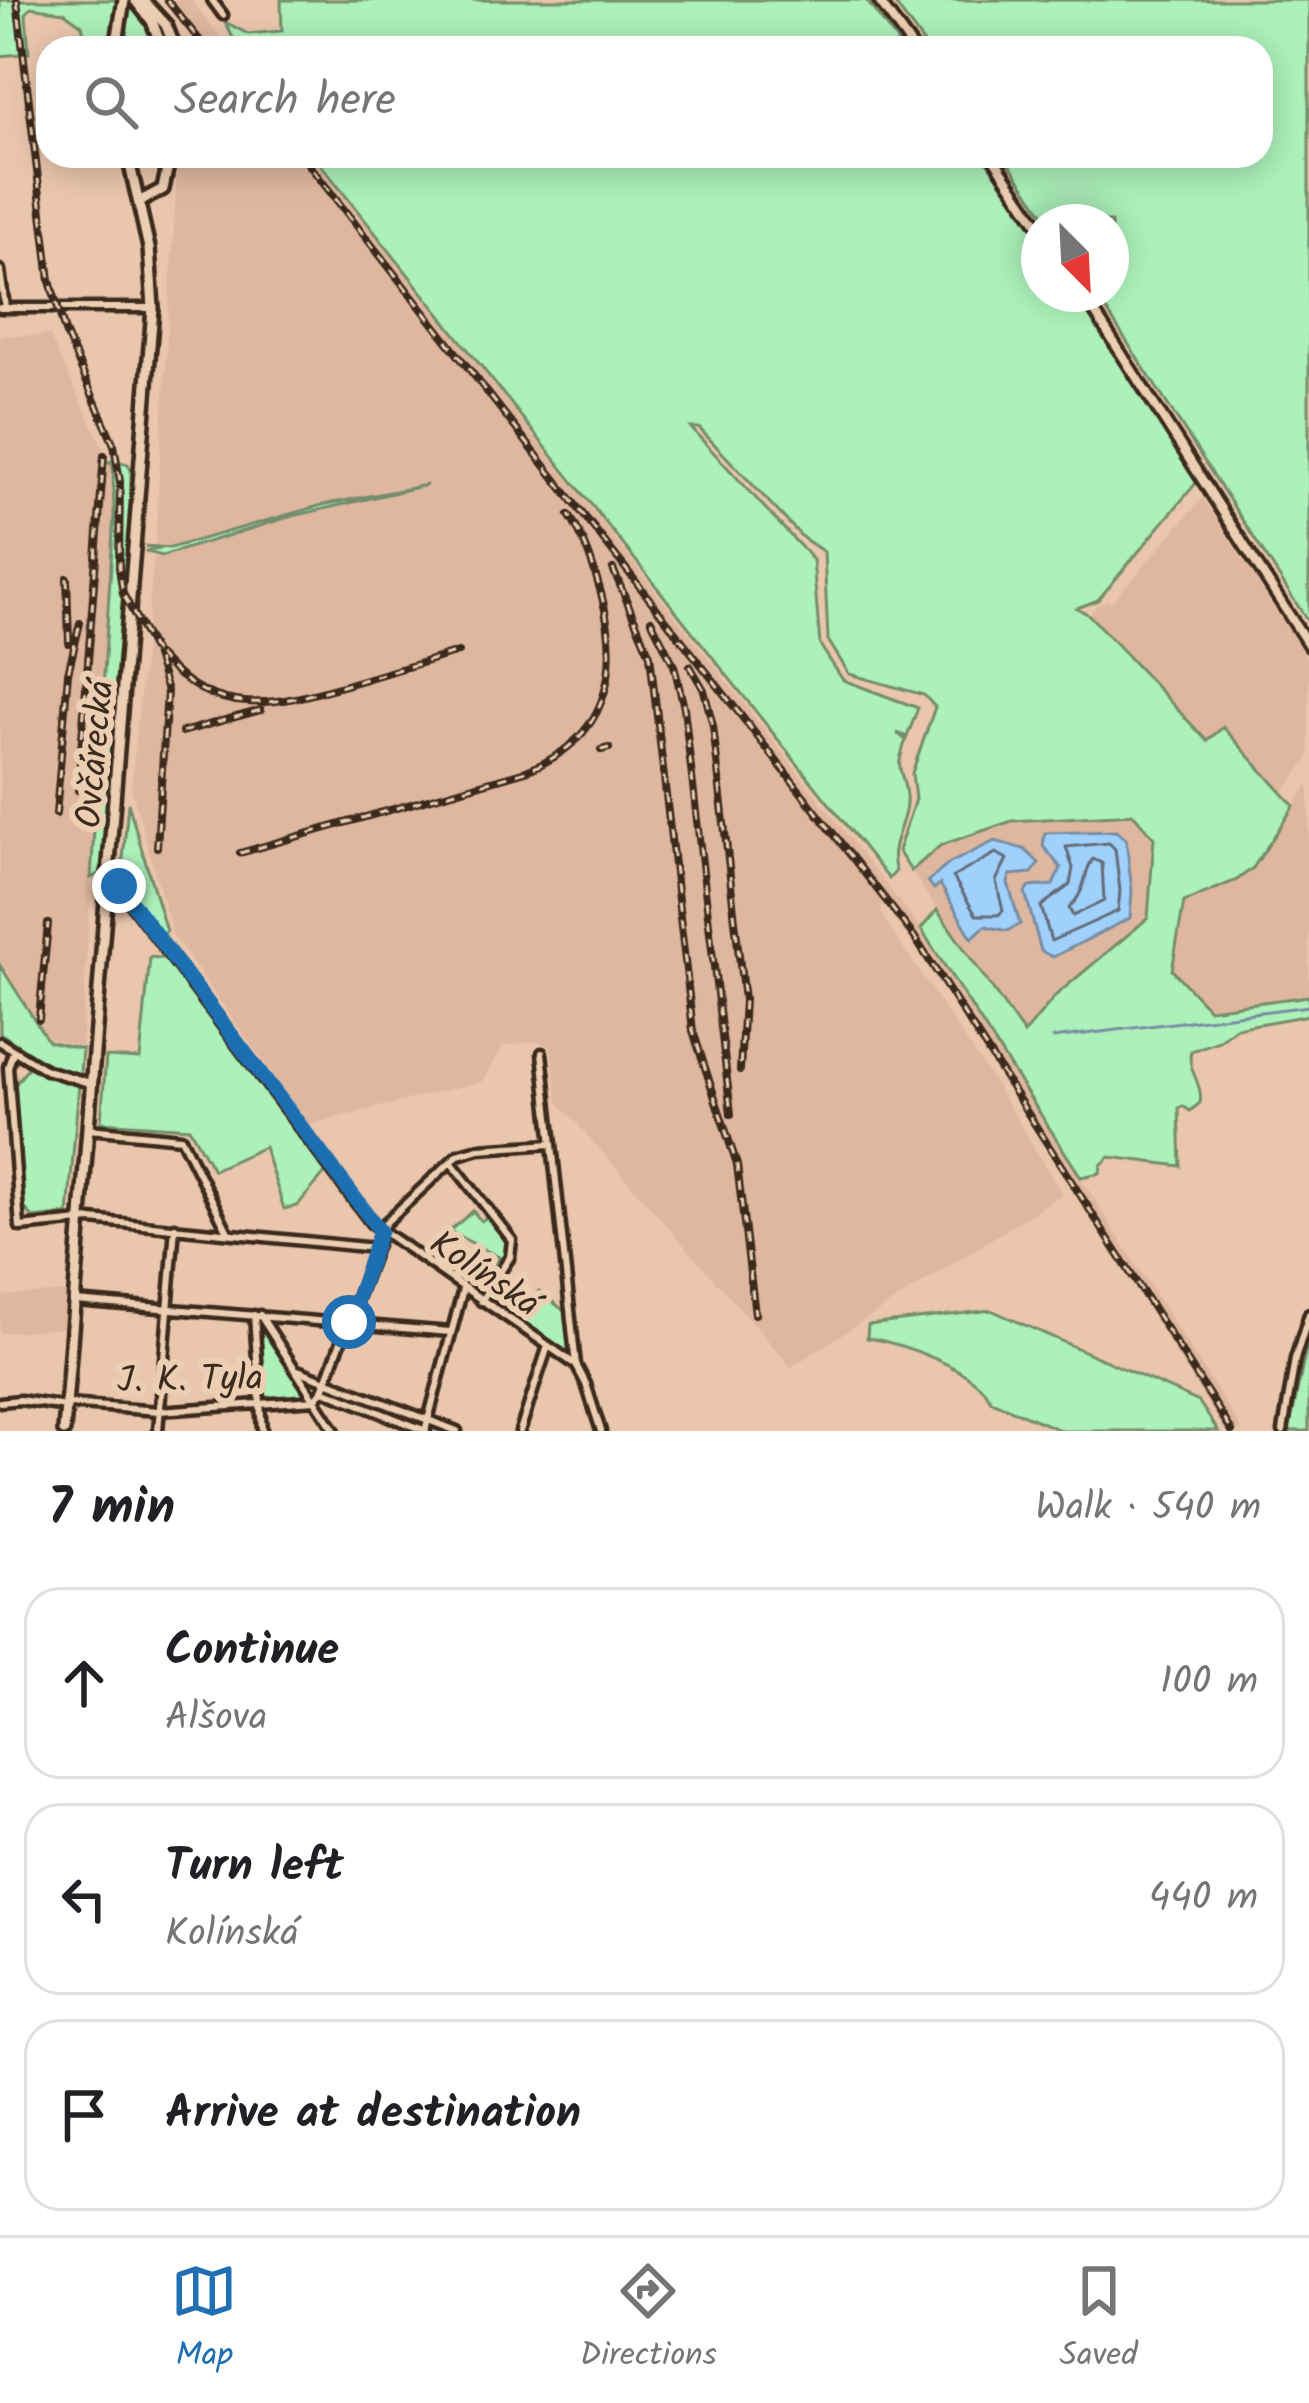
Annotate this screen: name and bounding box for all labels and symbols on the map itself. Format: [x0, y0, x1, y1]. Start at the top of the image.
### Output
north arrow [1021, 204, 1129, 312]
street label: Ovčárecká [62, 675, 132, 831]
route end [92, 859, 146, 913]
street label: Kolínská [417, 1217, 554, 1335]
route start [322, 1295, 376, 1349]
street label: J. K. Tyla [117, 1351, 264, 1410]

